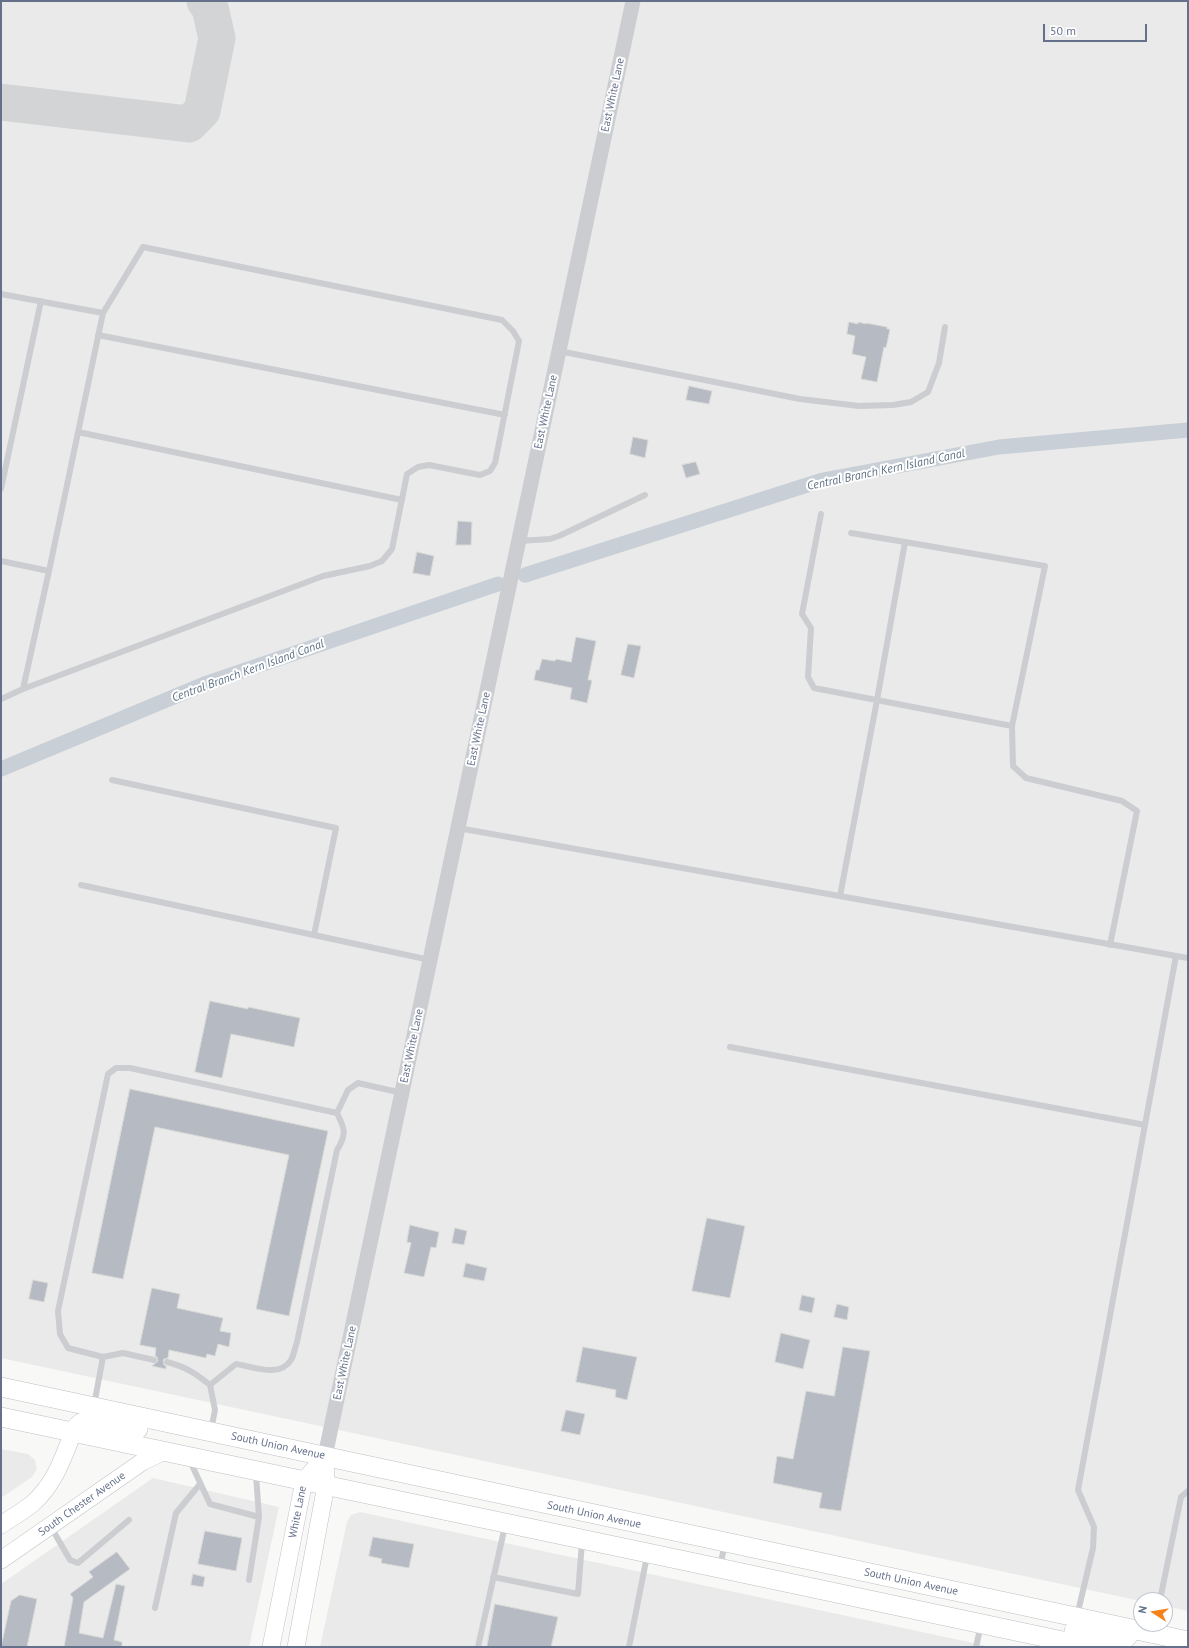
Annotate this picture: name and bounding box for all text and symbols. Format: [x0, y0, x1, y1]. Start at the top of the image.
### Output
scale bar [1045, 16, 1149, 42]
text: 50 m [1050, 23, 1076, 38]
street label: East White Lane [599, 57, 627, 133]
street label: East White Lane [532, 374, 560, 450]
water label: Central Branch Kern Island Canal [806, 446, 966, 494]
water label: Central Branch Kern Island Canal [170, 637, 326, 705]
street label: East White Lane [465, 691, 493, 767]
street label: East White Lane [398, 1008, 426, 1084]
street label: East White Lane [331, 1325, 359, 1401]
street label: South Union Avenue [230, 1430, 326, 1462]
street label: South Chester Avenue [36, 1469, 128, 1539]
street label: White Lane [286, 1485, 310, 1539]
street label: South Union Avenue [546, 1499, 642, 1531]
street label: South Union Avenue [863, 1566, 959, 1598]
north arrow [1133, 1592, 1173, 1632]
text: N [1135, 1605, 1150, 1615]

